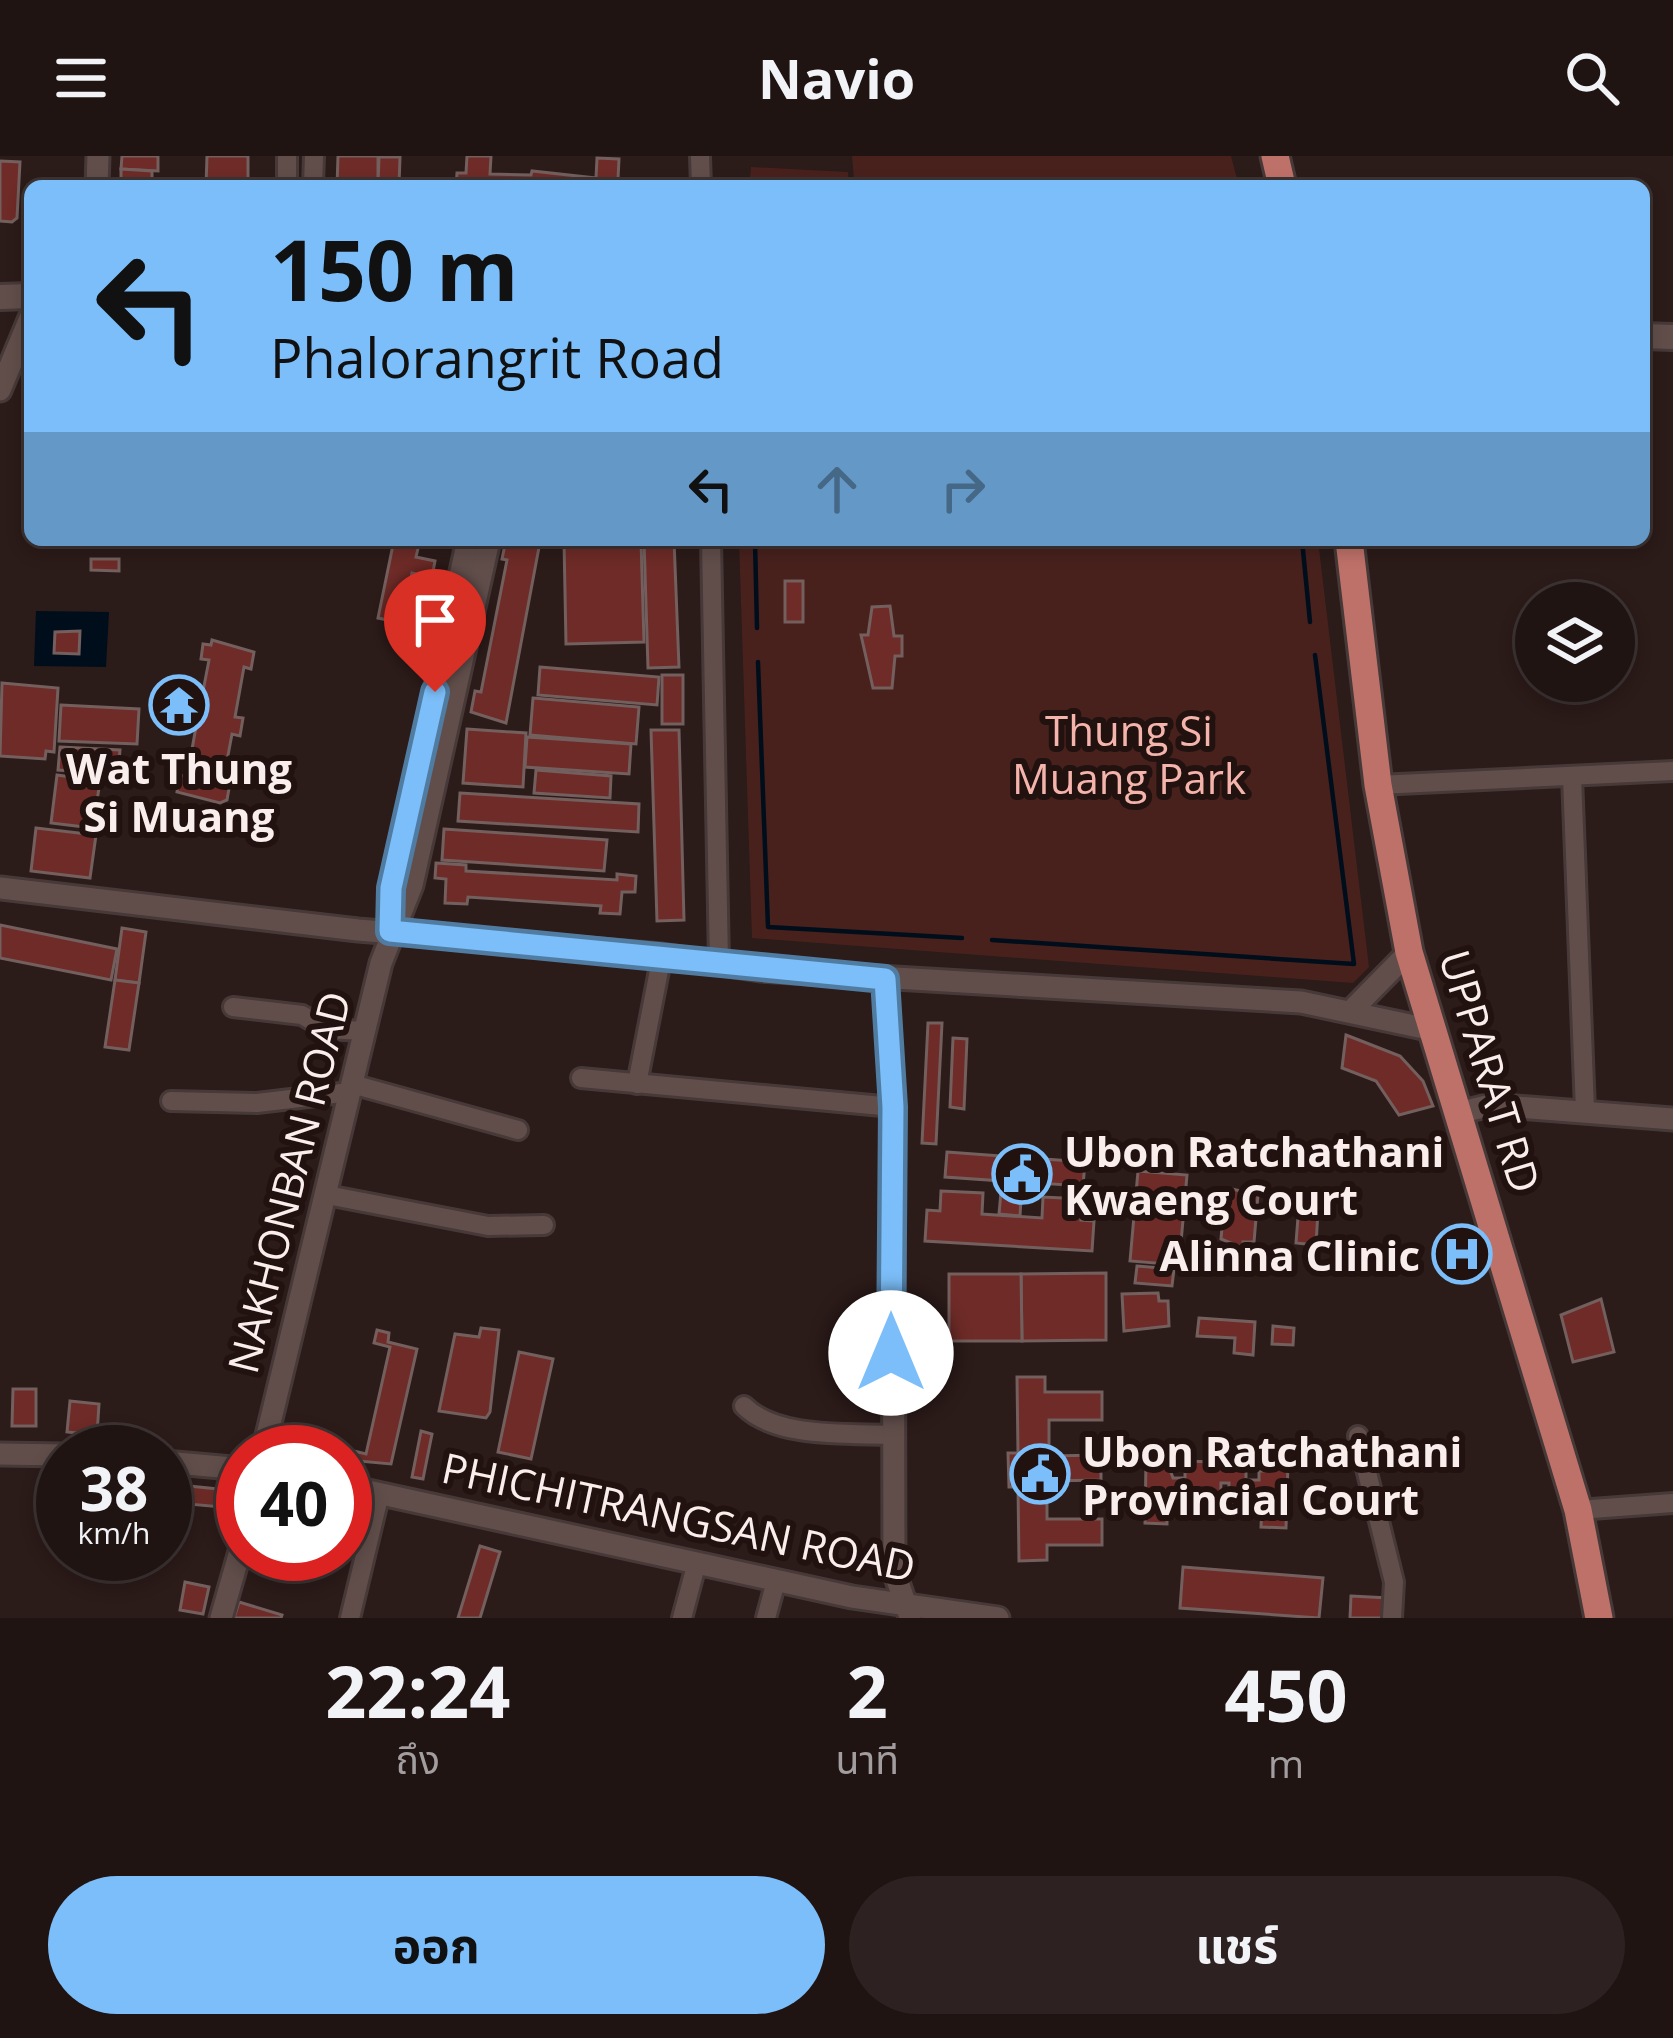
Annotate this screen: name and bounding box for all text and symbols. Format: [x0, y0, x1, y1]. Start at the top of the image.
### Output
text: Navio [758, 41, 915, 115]
icon: menu [48, 45, 114, 111]
icon: search [1559, 45, 1625, 111]
text: 150 m [270, 211, 518, 326]
icon: left [72, 228, 228, 384]
text: Phalorangrit Road [270, 320, 724, 394]
icon: left [678, 456, 744, 522]
icon: ahead [804, 456, 870, 522]
icon: right [930, 456, 996, 522]
pin [384, 569, 486, 692]
map controls [1515, 582, 1635, 702]
button: layers [1515, 582, 1635, 702]
icon: arrive [402, 587, 468, 653]
temple icon: Wat Thung Si Muang [148, 674, 210, 736]
park label: Thung Si Muang Park [1012, 701, 1246, 806]
place label: Wat Thung Si Muang [66, 739, 292, 844]
street label: UPPARAT RD [1427, 943, 1555, 1199]
street label: NAKHONBAN ROAD [213, 985, 363, 1379]
place label: Ubon Ratchathani Kwaeng Court [1064, 1122, 1444, 1227]
public building icon: Ubon Ratchathani Kwaeng Court [991, 1143, 1053, 1205]
hospital icon: Alinna Clinic [1431, 1223, 1493, 1285]
place label: Alinna Clinic [1159, 1226, 1420, 1283]
position arrow [828, 1290, 954, 1416]
place label: Ubon Ratchathani Provincial Court [1082, 1422, 1462, 1527]
speed limit sign: 40 [216, 1425, 372, 1581]
street label: PHICHITRANGSAN ROAD [437, 1438, 921, 1594]
public building icon: Ubon Ratchathani Provincial Court [1009, 1443, 1071, 1505]
text: 38 [80, 1447, 148, 1529]
text: km/h [78, 1512, 150, 1553]
text: 22:24 [325, 1641, 510, 1739]
text: 2 [847, 1641, 888, 1739]
text: 450 [1224, 1645, 1348, 1743]
text: ถึง [396, 1732, 440, 1785]
text: นาที [836, 1732, 899, 1785]
text: m [1268, 1736, 1304, 1789]
button: ออก [48, 1876, 825, 2014]
button: แชร์ [849, 1876, 1625, 2014]

